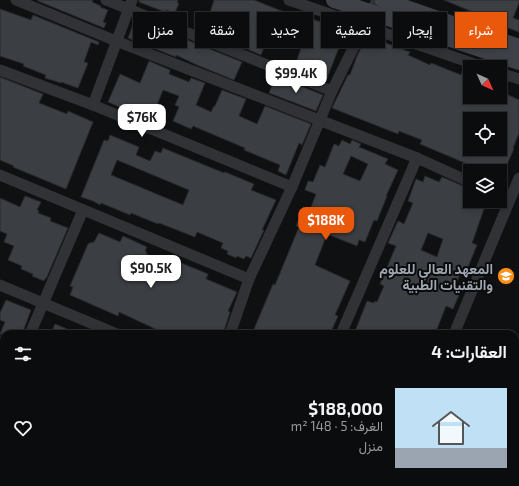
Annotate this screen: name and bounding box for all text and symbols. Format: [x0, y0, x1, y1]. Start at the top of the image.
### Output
chip: منزل [133, 12, 187, 48]
chip: شقة [195, 12, 249, 48]
chip: جديد [257, 12, 313, 48]
chip: تصفية [321, 12, 385, 48]
chip: إيجار [393, 12, 447, 48]
chip: شراء [455, 12, 507, 48]
pin: $99.4K [263, 60, 329, 94]
north arrow [463, 60, 507, 104]
map controls [463, 60, 507, 208]
text: $99.4K [275, 65, 317, 81]
pin: $76K [118, 104, 166, 138]
text: $76K [127, 109, 157, 125]
button: locate [463, 112, 507, 156]
button: layers [463, 164, 507, 208]
pin: $188K [298, 207, 354, 241]
text: $188K [307, 212, 345, 228]
pin: $90.5K [118, 255, 184, 289]
text: $90.5K [130, 260, 172, 276]
place label: المعهد العالي للعلوم والتقنيات الطبية [379, 260, 493, 294]
school or university icon: المعهد العالي للعلوم والتقنيات الطبية [496, 266, 516, 286]
text: العقارات: 4 [431, 341, 507, 361]
icon: filters [12, 343, 34, 365]
text: $188,000 [308, 398, 383, 418]
icon: home [427, 404, 475, 452]
icon: heart [12, 417, 34, 439]
text: الغرف: 5 · 148 m² [291, 418, 383, 434]
text: منزل [359, 438, 383, 454]

